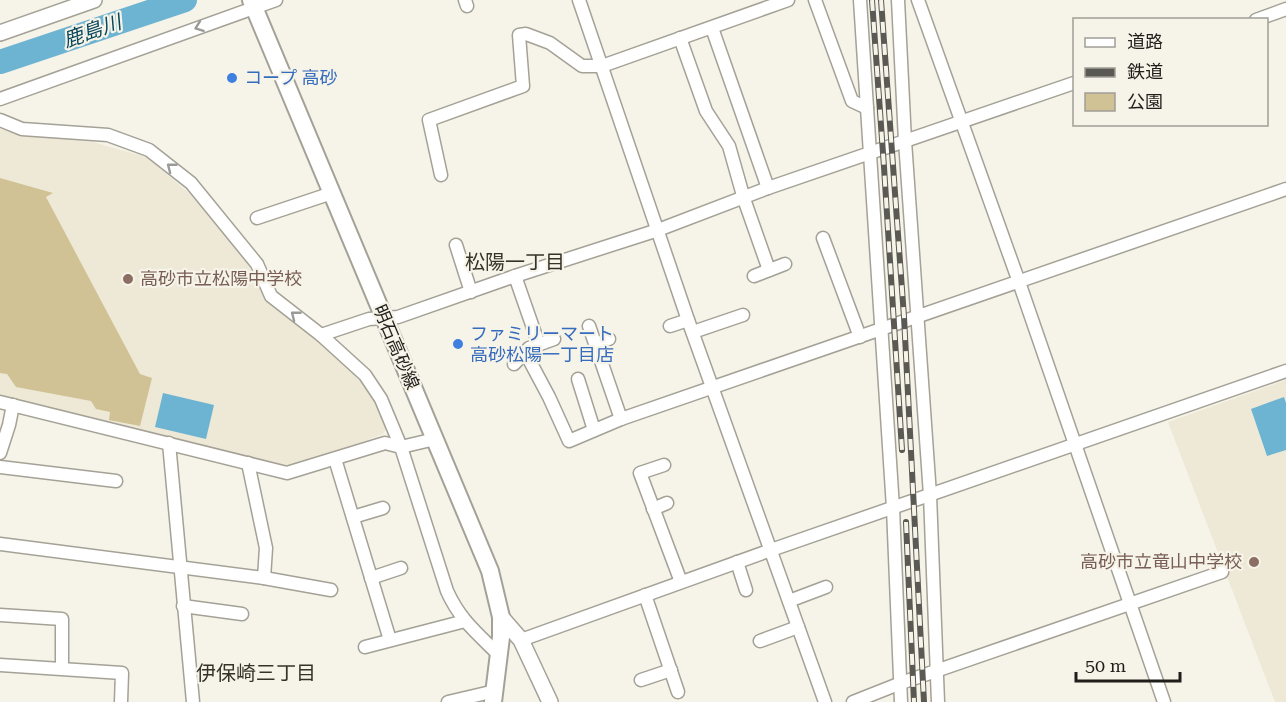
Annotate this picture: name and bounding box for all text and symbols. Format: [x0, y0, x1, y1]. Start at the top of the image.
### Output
water label: 鹿島川 [60, 9, 126, 52]
legend [1073, 18, 1268, 126]
one-way arrow [194, 20, 205, 33]
text: 道路 [1127, 31, 1163, 52]
text: 鉄道 [1127, 61, 1163, 82]
place label: コープ 高砂 [244, 67, 337, 88]
marker: コープ 高砂 [225, 71, 239, 85]
text: 公園 [1127, 91, 1163, 112]
one-way arrow [167, 164, 178, 175]
district label: 松陽一丁目 [465, 250, 565, 274]
place label: 高砂市立松陽中学校 [140, 268, 302, 289]
marker: 高砂市立松陽中学校 [121, 272, 135, 286]
street label: 明石高砂線 [369, 301, 424, 392]
one-way arrow [290, 311, 301, 322]
place label: ファミリーマート 高砂松陽一丁目店 [470, 323, 614, 365]
marker: ファミリーマート 高砂松陽一丁目店 [451, 337, 465, 351]
place label: 高砂市立竜山中学校 [1080, 551, 1242, 572]
marker: 高砂市立竜山中学校 [1247, 555, 1261, 569]
scale bar [1076, 645, 1180, 683]
text: 50 m [1085, 655, 1126, 676]
district label: 伊保崎三丁目 [196, 661, 316, 685]

